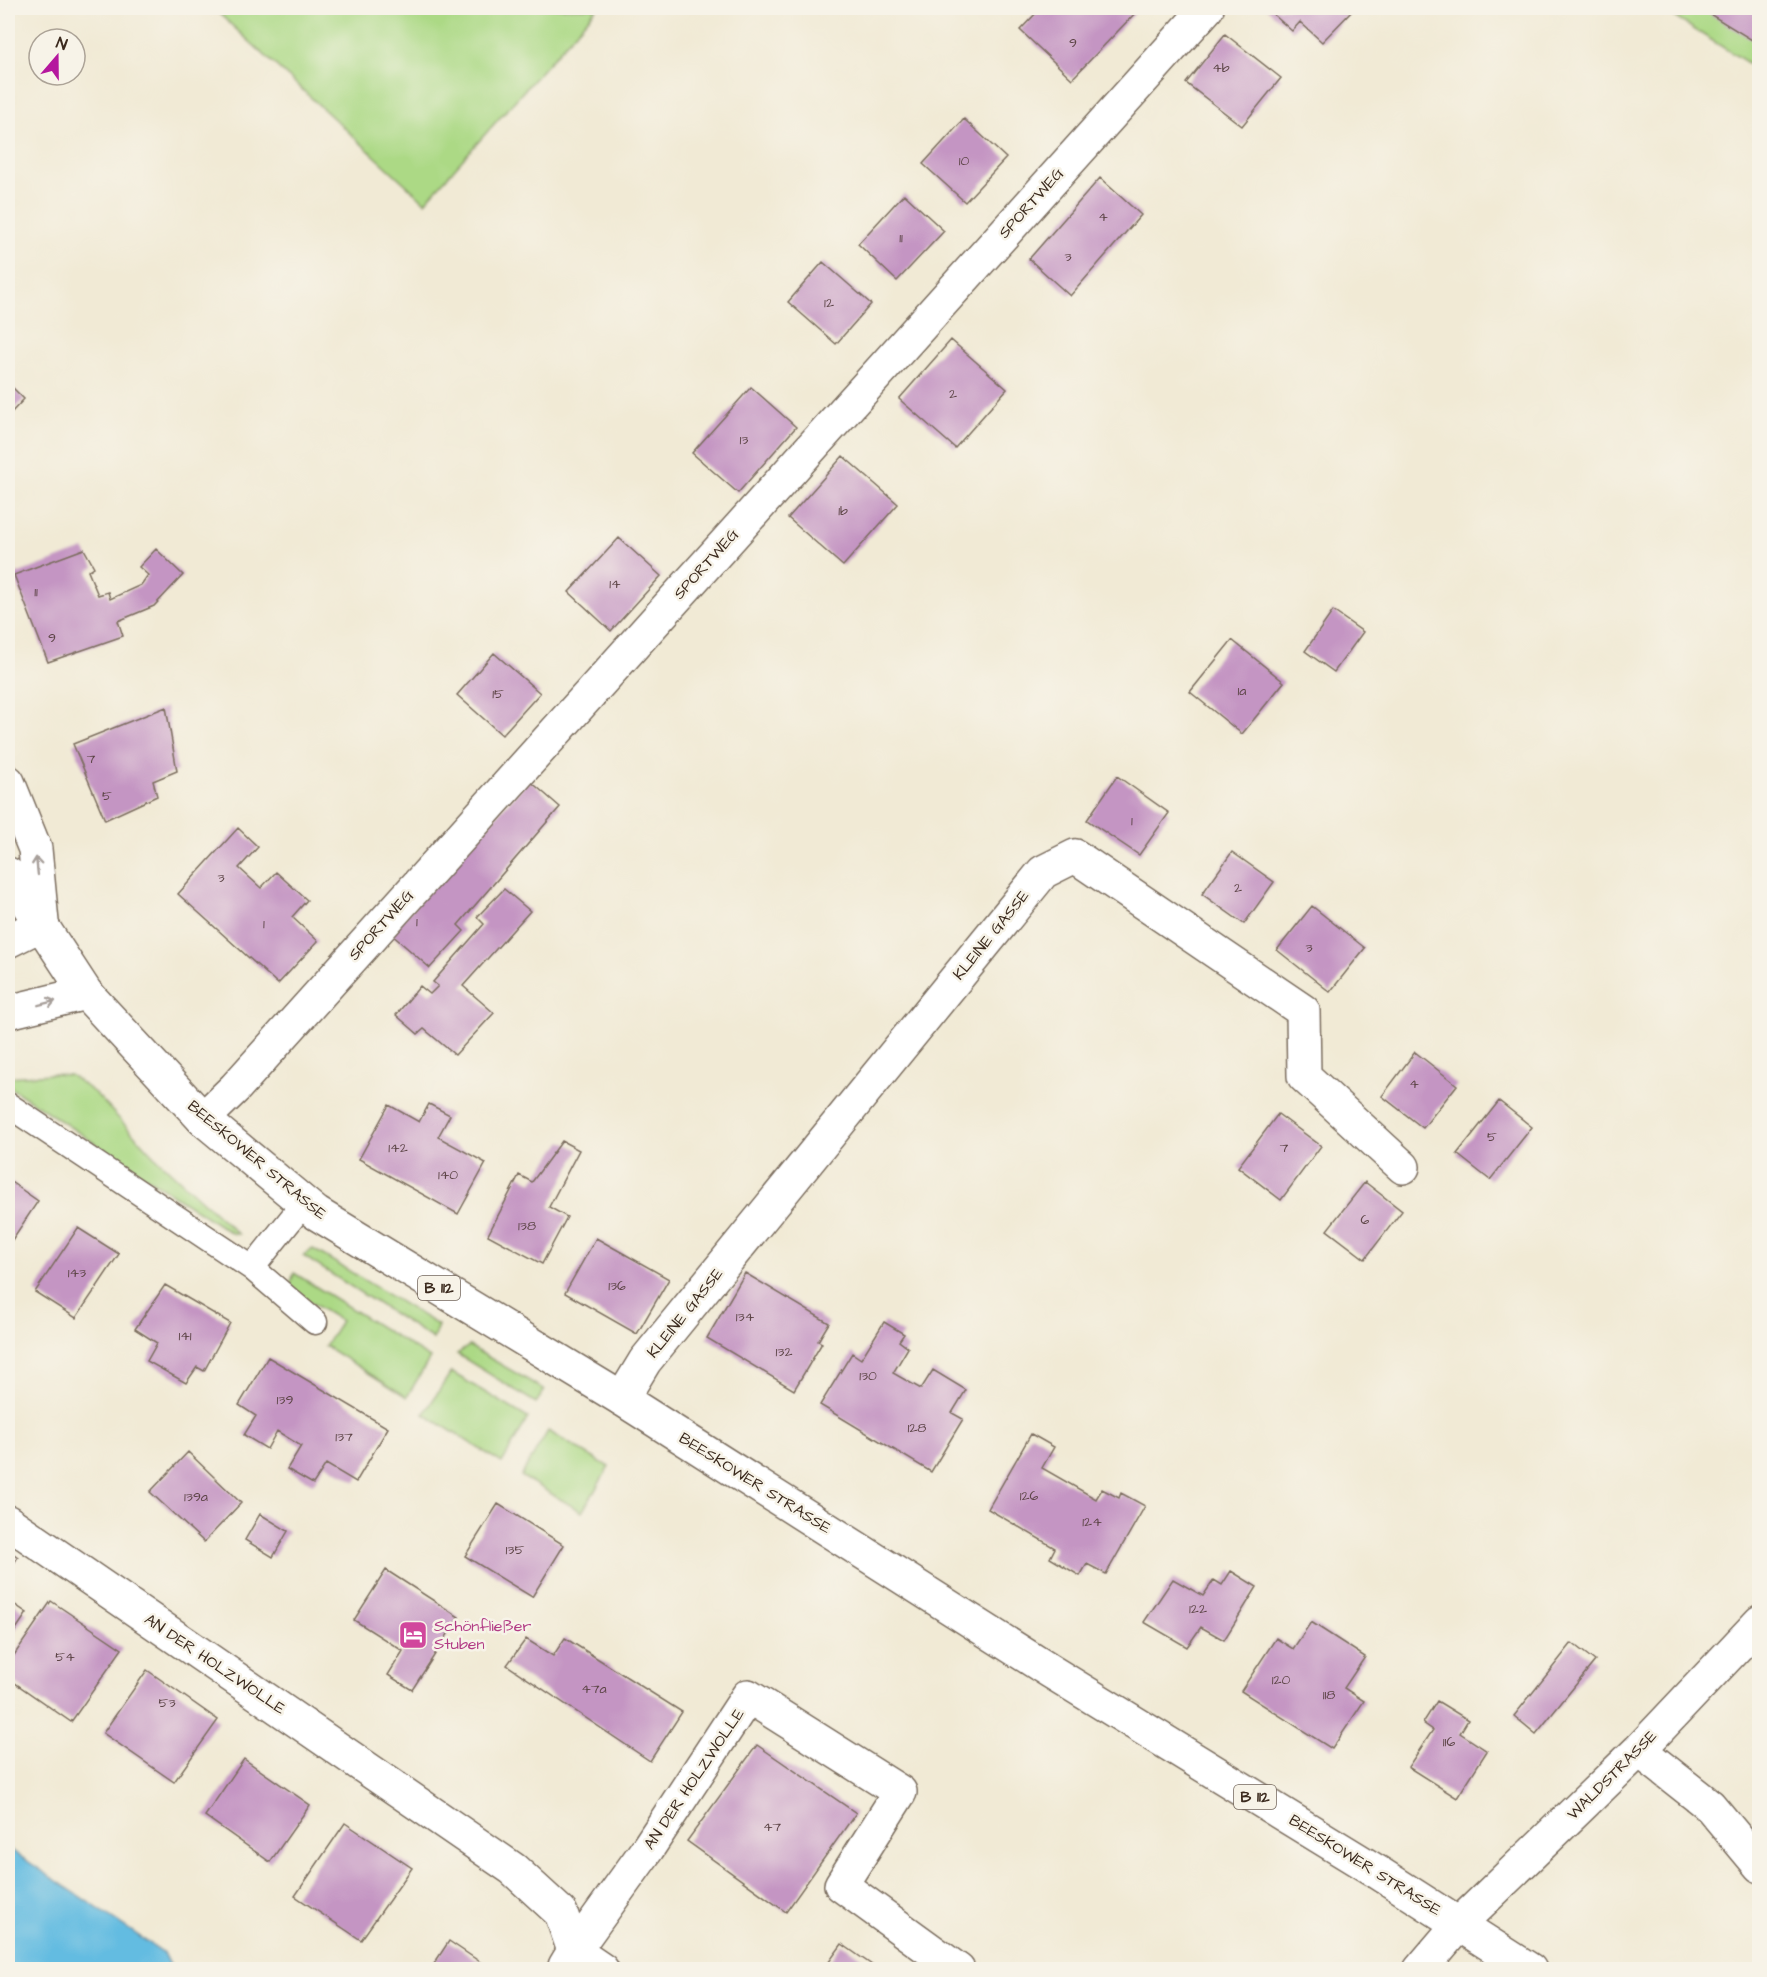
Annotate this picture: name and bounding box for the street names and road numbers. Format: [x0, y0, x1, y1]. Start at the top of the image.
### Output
street label: SPORTWEG [993, 163, 1069, 243]
street label: SPORTWEG [668, 524, 744, 604]
street label: SPORTWEG [343, 885, 419, 965]
street label: KLEINE GASSE [948, 885, 1034, 985]
street label: BEESKOWER STRASSE [183, 1095, 332, 1225]
street label: KLEINE GASSE [642, 1263, 728, 1363]
road number: B 112 [418, 1276, 460, 1300]
street label: BEESKOWER STRASSE [675, 1427, 836, 1539]
street label: AN DER HOLZWOLLE [140, 1609, 290, 1720]
street label: AN DER HOLZWOLLE [639, 1704, 750, 1854]
street label: WALDSTRASSE [1562, 1725, 1662, 1825]
road number: B 112 [1234, 1785, 1276, 1809]
street label: BEESKOWER STRASSE [1285, 1809, 1446, 1921]

